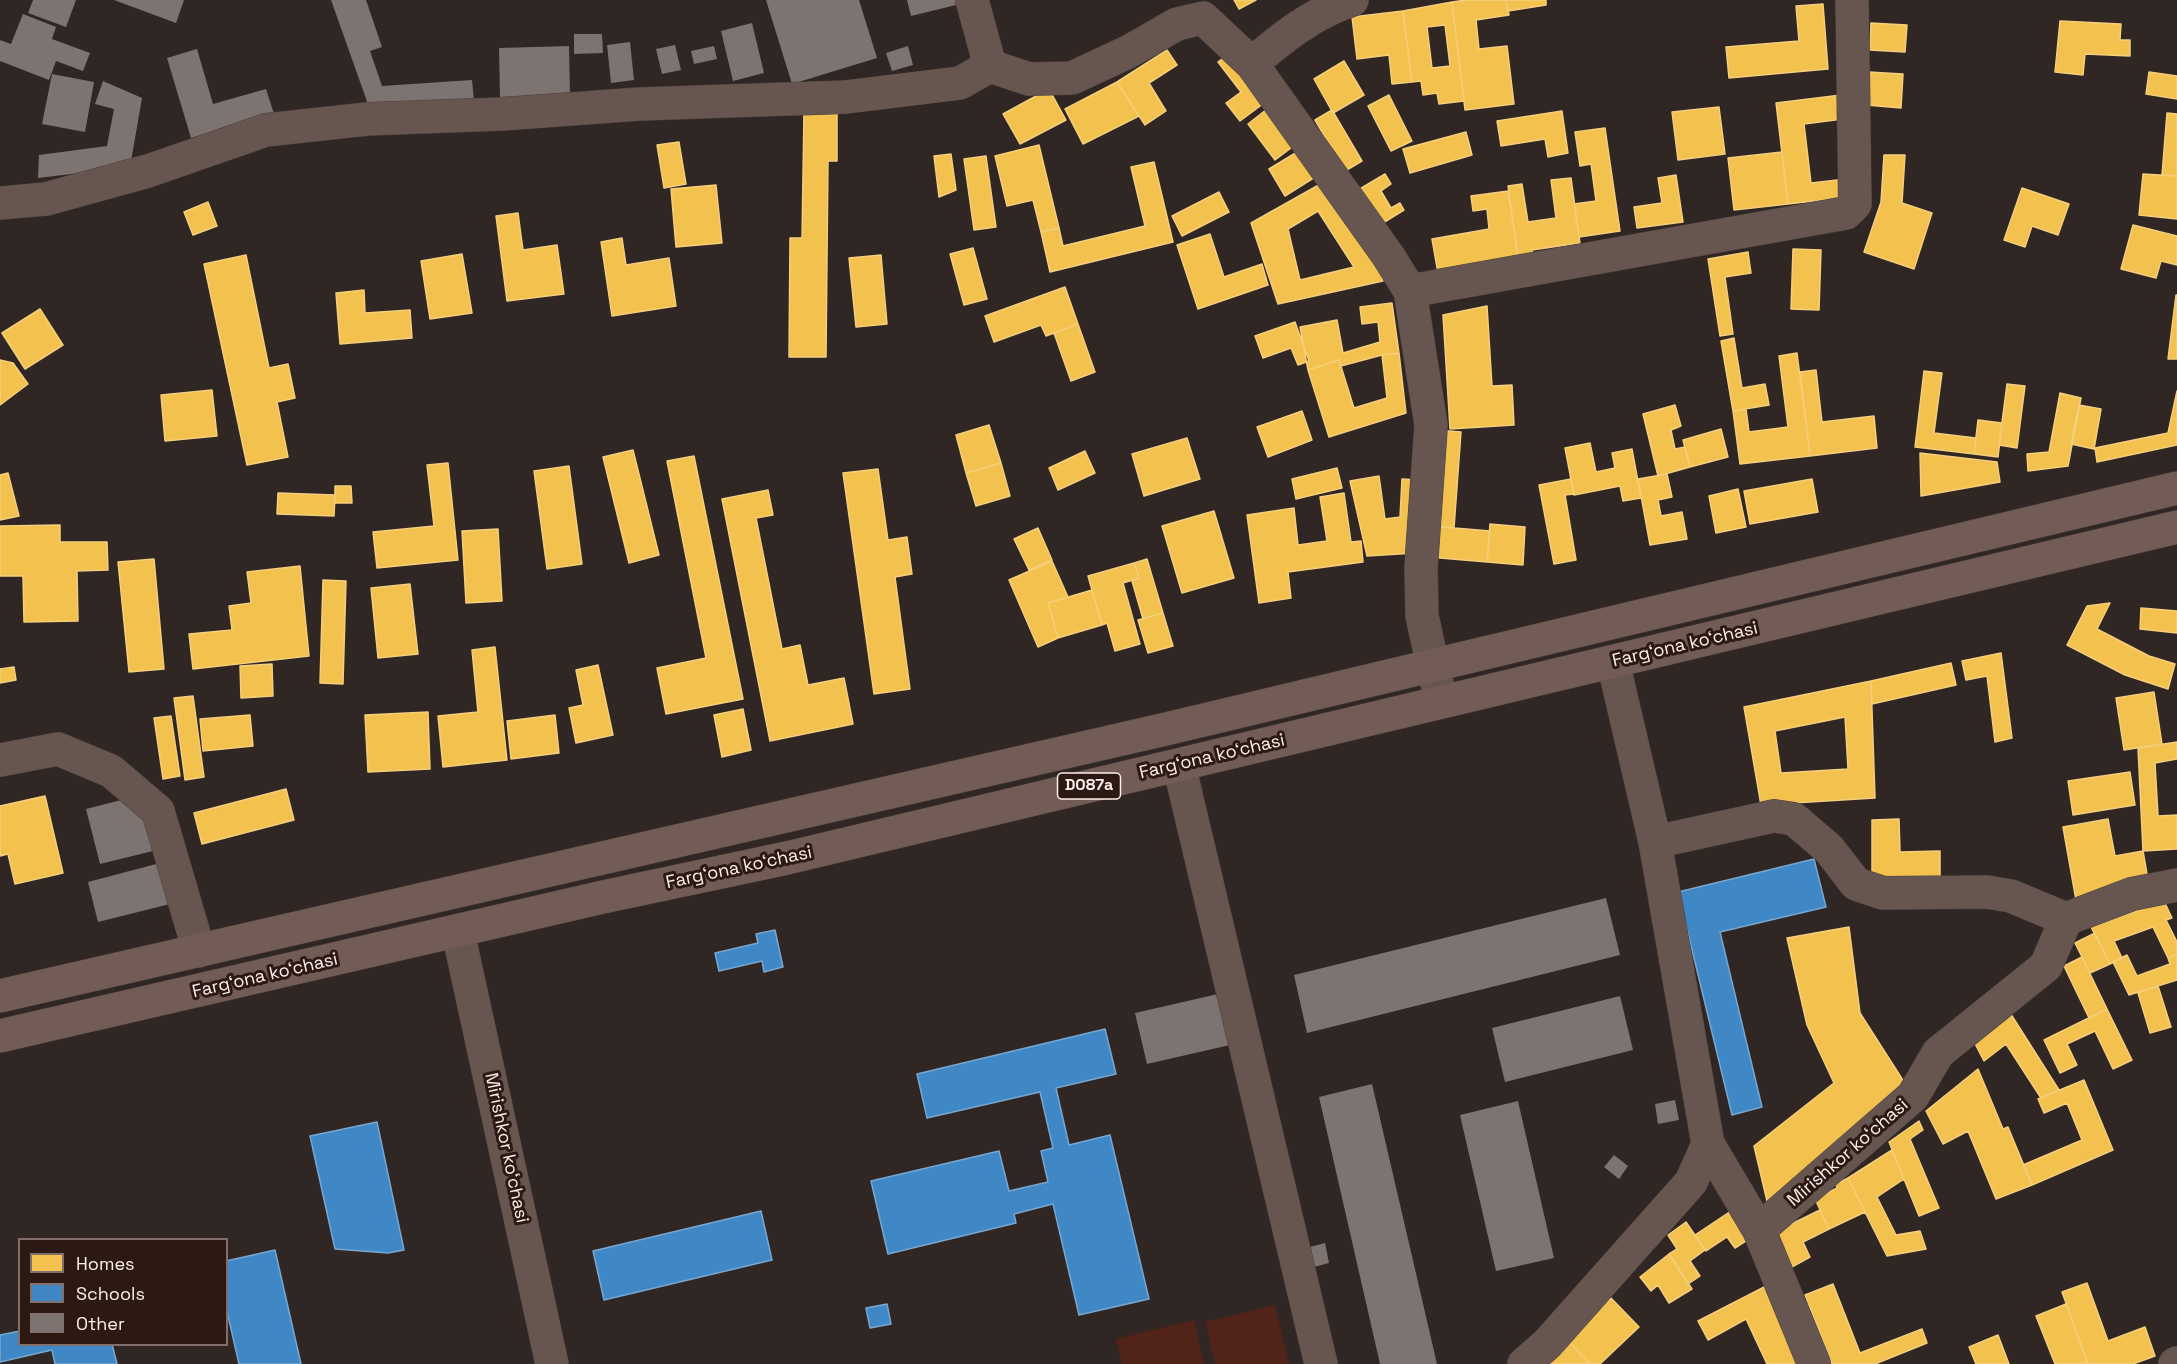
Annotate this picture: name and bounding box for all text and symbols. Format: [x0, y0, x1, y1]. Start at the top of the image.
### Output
street label: Fargʻona koʻchasi [1610, 618, 1760, 672]
street label: Fargʻona koʻchasi [1137, 730, 1287, 784]
road number: D087a [1058, 773, 1120, 799]
street label: Fargʻona koʻchasi [664, 842, 814, 894]
street label: Fargʻona koʻchasi [190, 949, 340, 1003]
street label: Mirishkor koʻchasi [480, 1071, 532, 1225]
street label: Mirishkor koʻchasi [1783, 1095, 1913, 1211]
legend [18, 1238, 228, 1346]
text: Homes [76, 1252, 135, 1275]
text: Schools [76, 1282, 145, 1305]
text: Other [76, 1312, 125, 1335]

